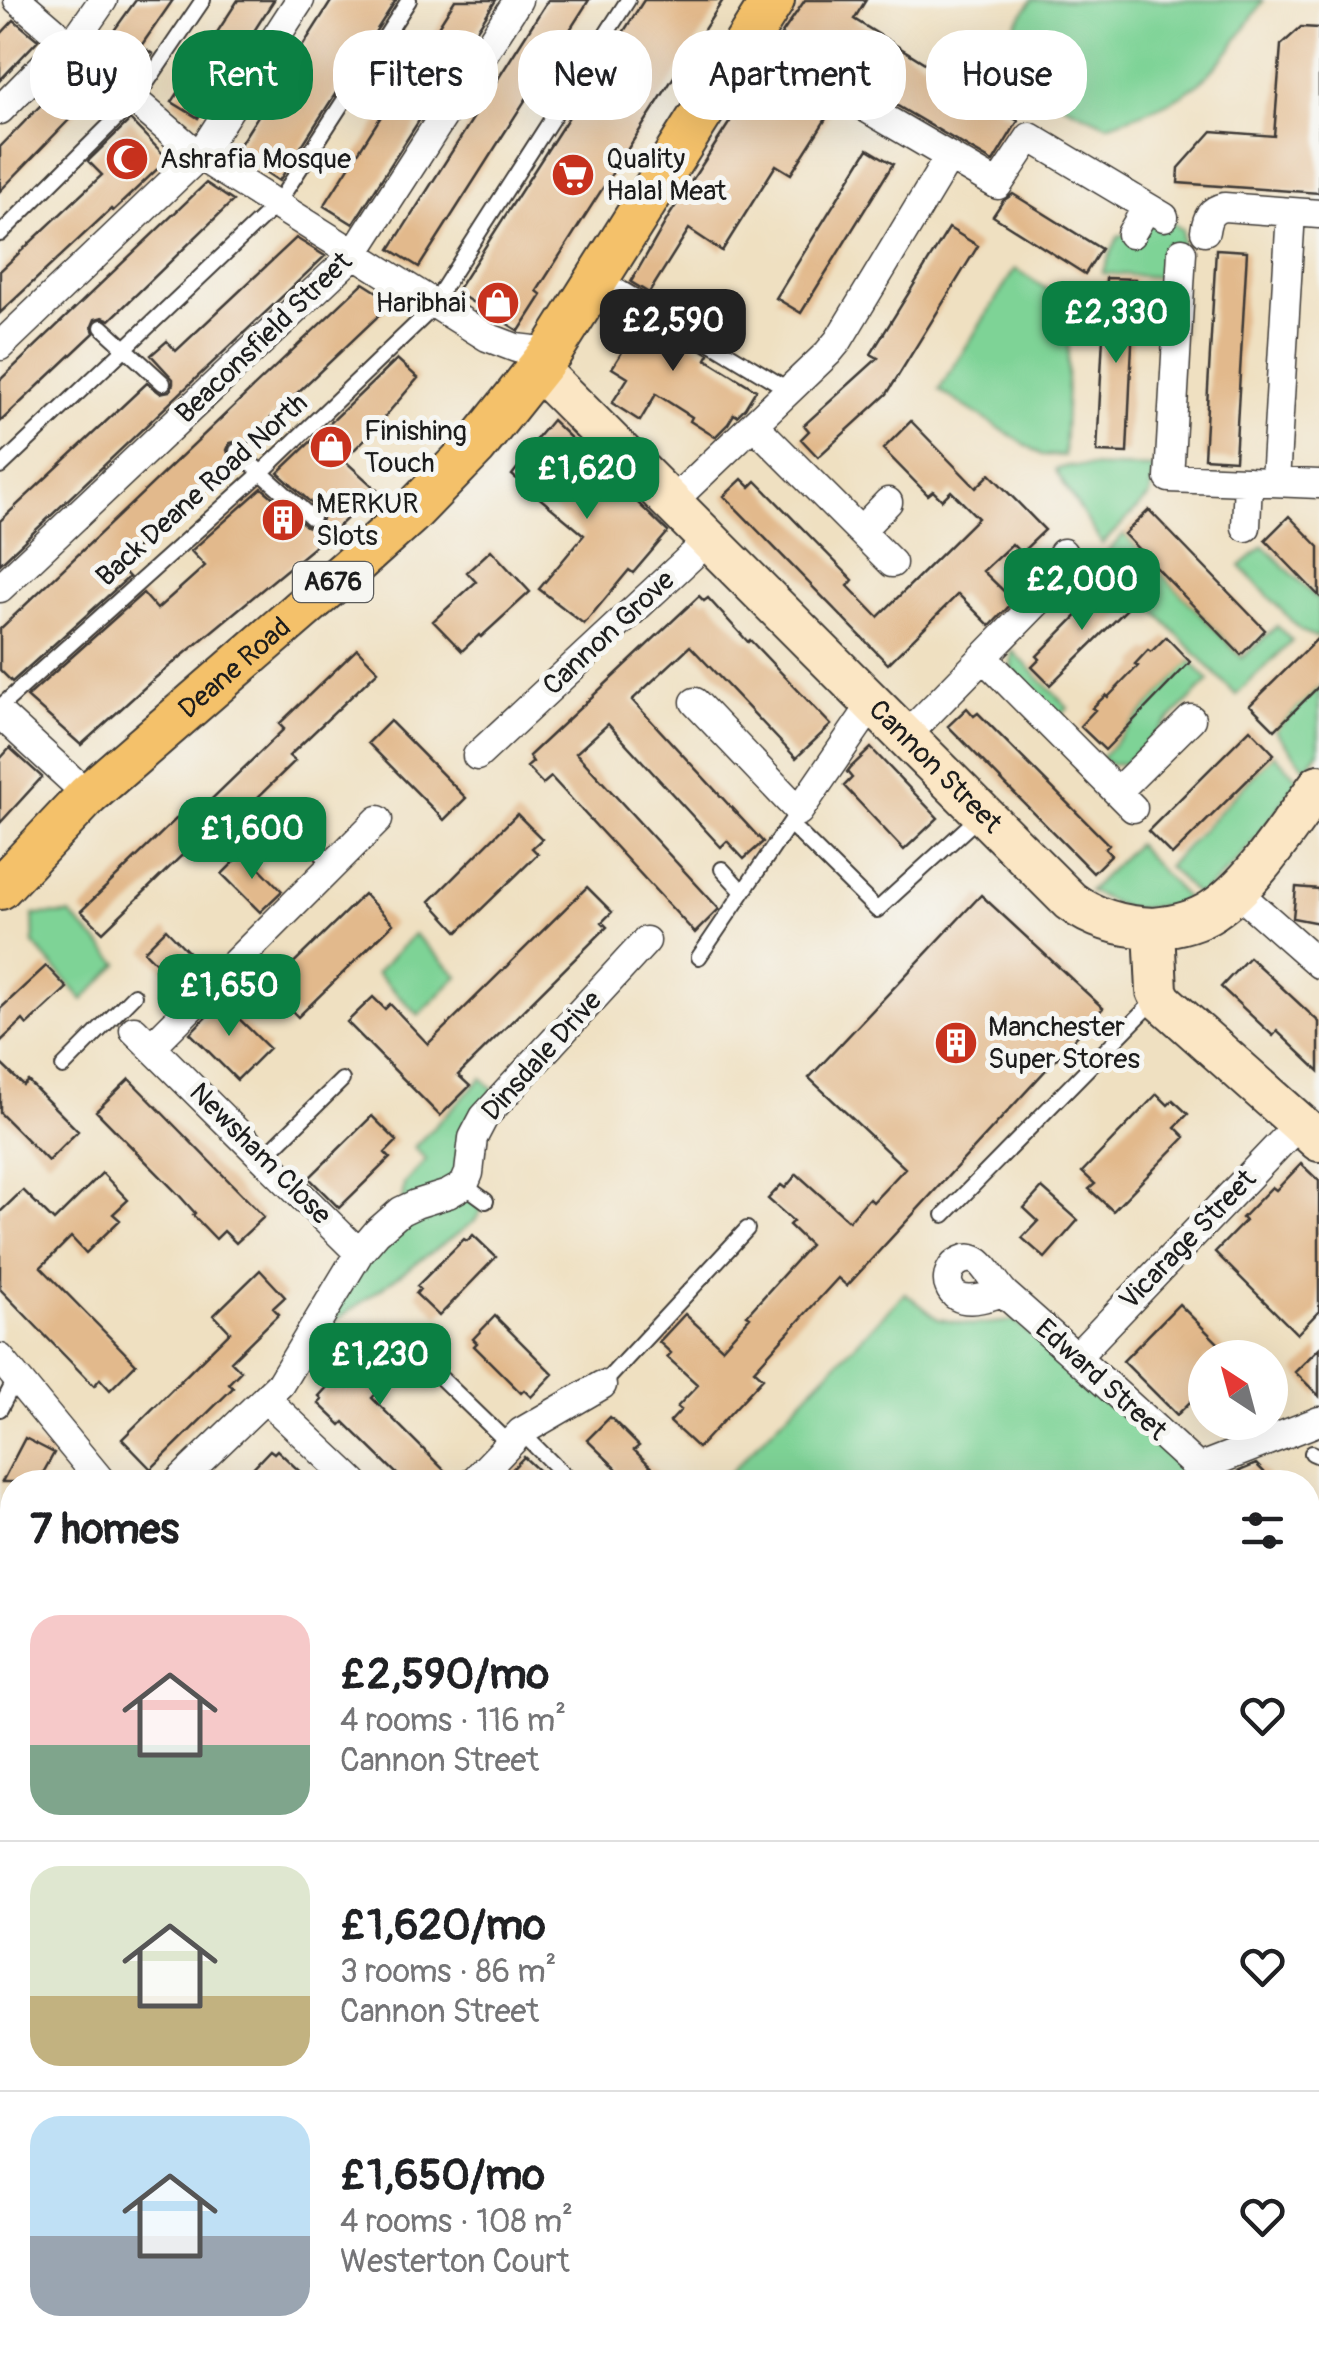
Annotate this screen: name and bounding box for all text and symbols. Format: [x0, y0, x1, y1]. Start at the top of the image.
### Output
chip: Buy [30, 30, 152, 120]
chip: Rent [172, 30, 313, 120]
chip: Filters [333, 30, 498, 120]
chip: New [518, 30, 652, 120]
chip: Apartment [672, 30, 906, 120]
chip: House [926, 30, 1087, 120]
mosque icon: Ashrafia Mosque [104, 136, 150, 182]
place label: Ashrafia Mosque [160, 142, 351, 177]
place label: Quality Halal Meat [606, 142, 727, 209]
supermarket icon: Quality Halal Meat [550, 152, 596, 198]
street label: Beaconsfield Street [168, 244, 360, 431]
shop icon: Haribhai [475, 280, 521, 326]
pin: £2,330 [1035, 281, 1197, 366]
place label: Haribhai [375, 286, 466, 321]
pin: £2,590 [592, 289, 754, 374]
text: £2,330 [1064, 293, 1168, 333]
text: £2,590 [622, 301, 724, 341]
street label: Back Deane Road North [89, 386, 315, 594]
place label: Finishing Touch [364, 414, 467, 481]
shop icon: Finishing Touch [308, 424, 354, 470]
pin: £1,620 [506, 437, 668, 522]
text: £1,620 [537, 449, 637, 489]
place label: MERKUR Slots [316, 487, 419, 554]
building icon: MERKUR Slots [260, 497, 306, 543]
pin: £2,000 [1001, 548, 1163, 633]
text: £2,000 [1026, 560, 1138, 600]
road number: A676 [293, 562, 373, 602]
street label: Cannon Grove [536, 563, 682, 703]
street label: Deane Road [171, 610, 298, 726]
street label: Cannon Street [861, 692, 1010, 841]
pin: £1,600 [171, 797, 333, 882]
text: £1,600 [200, 809, 304, 849]
pin: £1,650 [148, 954, 310, 1039]
text: £1,650 [179, 966, 279, 1006]
street label: Dinsdale Drive [474, 984, 610, 1128]
place label: Manchester Super Stores [988, 1010, 1140, 1077]
building icon: Manchester Super Stores [933, 1020, 979, 1066]
street label: Newsham Close [182, 1076, 338, 1232]
street label: Vicarage Street [1112, 1162, 1264, 1318]
street label: Edward Street [1028, 1312, 1175, 1449]
pin: £1,230 [299, 1323, 461, 1408]
text: £1,230 [331, 1335, 429, 1375]
north arrow [1188, 1340, 1288, 1440]
map controls [1188, 1340, 1288, 1440]
icon: filters [1235, 1503, 1290, 1558]
text: 7 homes [30, 1504, 179, 1556]
text: £2,590/mo [340, 1649, 549, 1701]
icon: home [110, 1655, 230, 1775]
icon: heart [1235, 1688, 1290, 1743]
text: 4 rooms · 116 m² [340, 1701, 566, 1741]
text: Cannon Street [340, 1741, 539, 1781]
text: £1,620/mo [340, 1900, 546, 1952]
icon: home [110, 1906, 230, 2026]
icon: heart [1235, 1939, 1290, 1994]
text: 3 rooms · 86 m² [340, 1952, 557, 1992]
text: Cannon Street [340, 1992, 539, 2032]
text: £1,650/mo [340, 2150, 545, 2202]
icon: home [110, 2156, 230, 2276]
icon: heart [1235, 2189, 1290, 2244]
text: 4 rooms · 108 m² [340, 2202, 573, 2242]
text: Westerton Court [340, 2242, 570, 2282]

